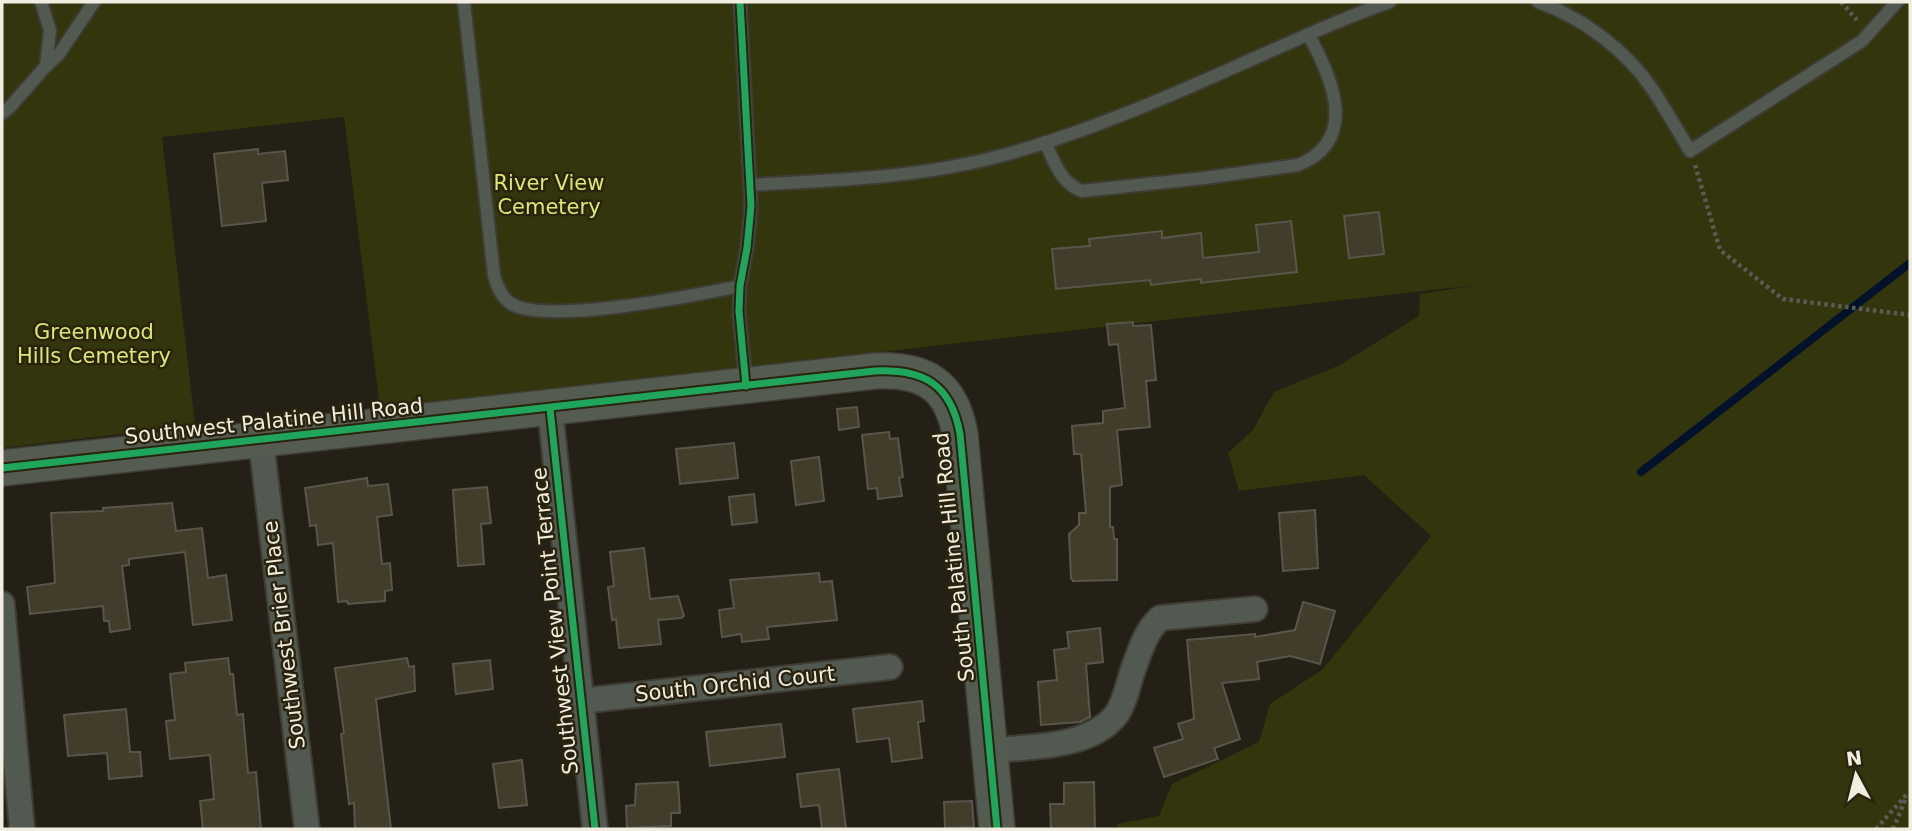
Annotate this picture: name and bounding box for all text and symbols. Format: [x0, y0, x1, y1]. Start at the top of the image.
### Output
park label: River View Cemetery [494, 171, 604, 219]
park label: Greenwood Hills Cemetery [17, 320, 171, 368]
street label: Southwest Palatine Hill Road [124, 393, 424, 449]
street label: South Palatine Hill Road [929, 431, 979, 683]
street label: Southwest View Point Terrace [527, 466, 583, 776]
street label: Southwest Brier Place [258, 519, 310, 751]
street label: South Orchid Court [634, 662, 836, 706]
north arrow [1821, 740, 1891, 810]
text: N [1845, 746, 1863, 770]

